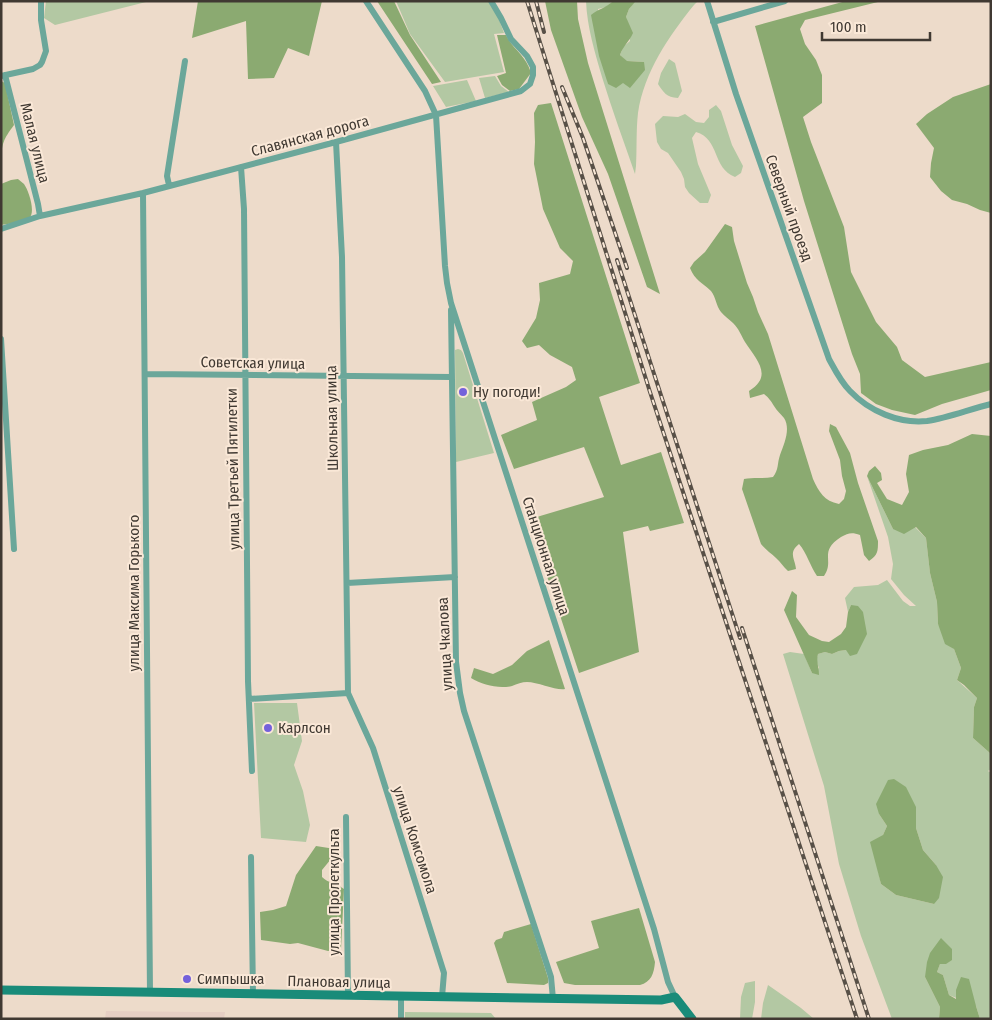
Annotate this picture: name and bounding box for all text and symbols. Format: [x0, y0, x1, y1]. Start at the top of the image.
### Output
scale bar [822, 10, 930, 42]
text: 100 m [830, 18, 867, 36]
street label: Малая улица [16, 101, 54, 185]
street label: Славянская дорога [249, 112, 371, 160]
street label: Северный проезд [761, 152, 817, 264]
street label: Советская улица [201, 353, 305, 373]
street label: Школьная улица [322, 365, 342, 471]
place label: Ну погоди! [473, 383, 540, 401]
marker: Ну погоди! [457, 386, 469, 398]
street label: улица Третьей Пятилетки [223, 388, 243, 550]
street label: Станционная улица [518, 494, 574, 618]
street label: улица Максима Горького [125, 514, 143, 671]
street label: улица Чкалова [434, 597, 456, 691]
place label: Карлсон [278, 719, 331, 737]
marker: Карлсон [262, 722, 274, 734]
street label: улица Комсомола [389, 784, 441, 896]
street label: улица Пролеткульта [325, 828, 343, 956]
place label: Симпышка [197, 970, 264, 988]
street label: Плановая улица [287, 972, 391, 992]
marker: Симпышка [181, 973, 193, 985]

